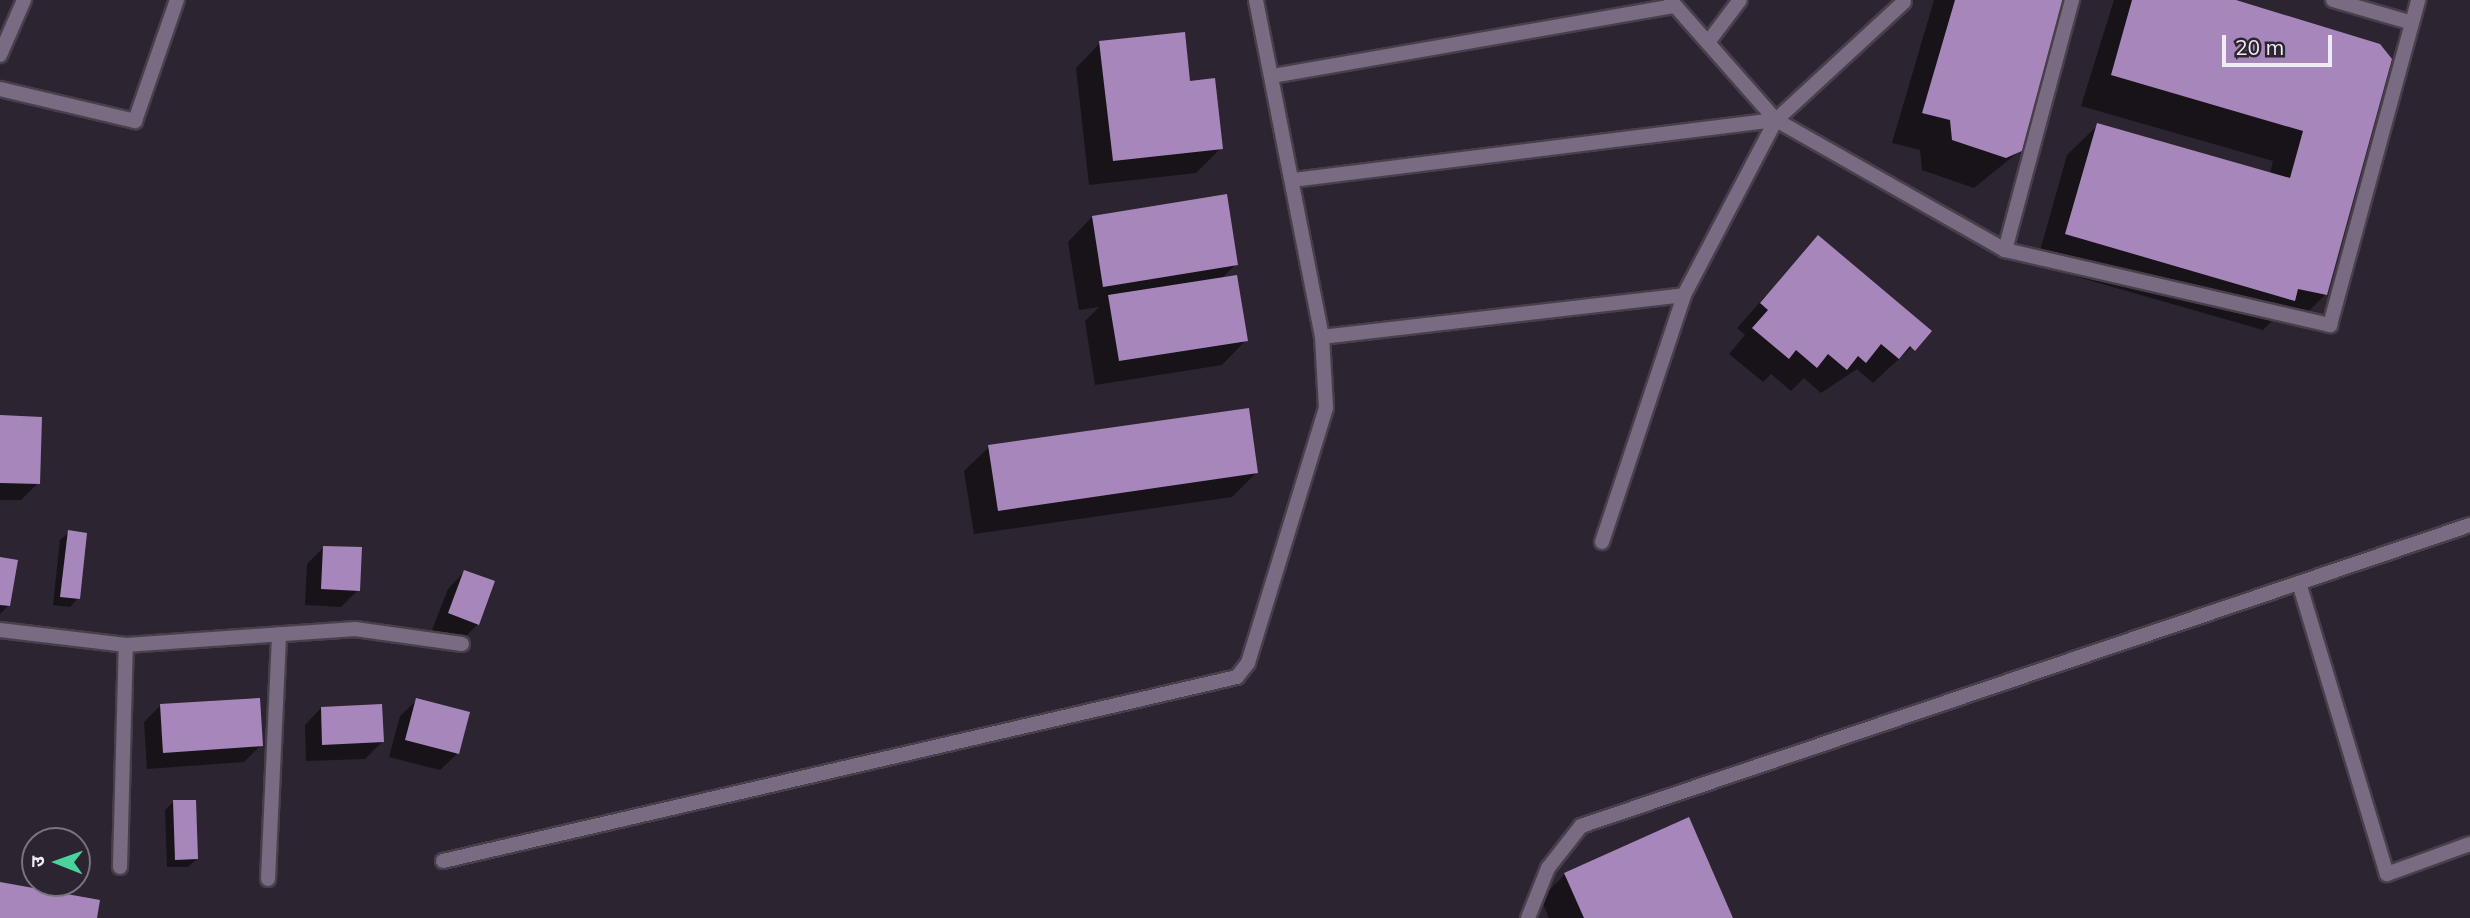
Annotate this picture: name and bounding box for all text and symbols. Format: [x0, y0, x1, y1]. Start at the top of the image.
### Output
scale bar [2225, 21, 2335, 65]
text: 20 m [2235, 34, 2284, 60]
north arrow [21, 827, 91, 897]
text: उ [25, 856, 49, 867]

